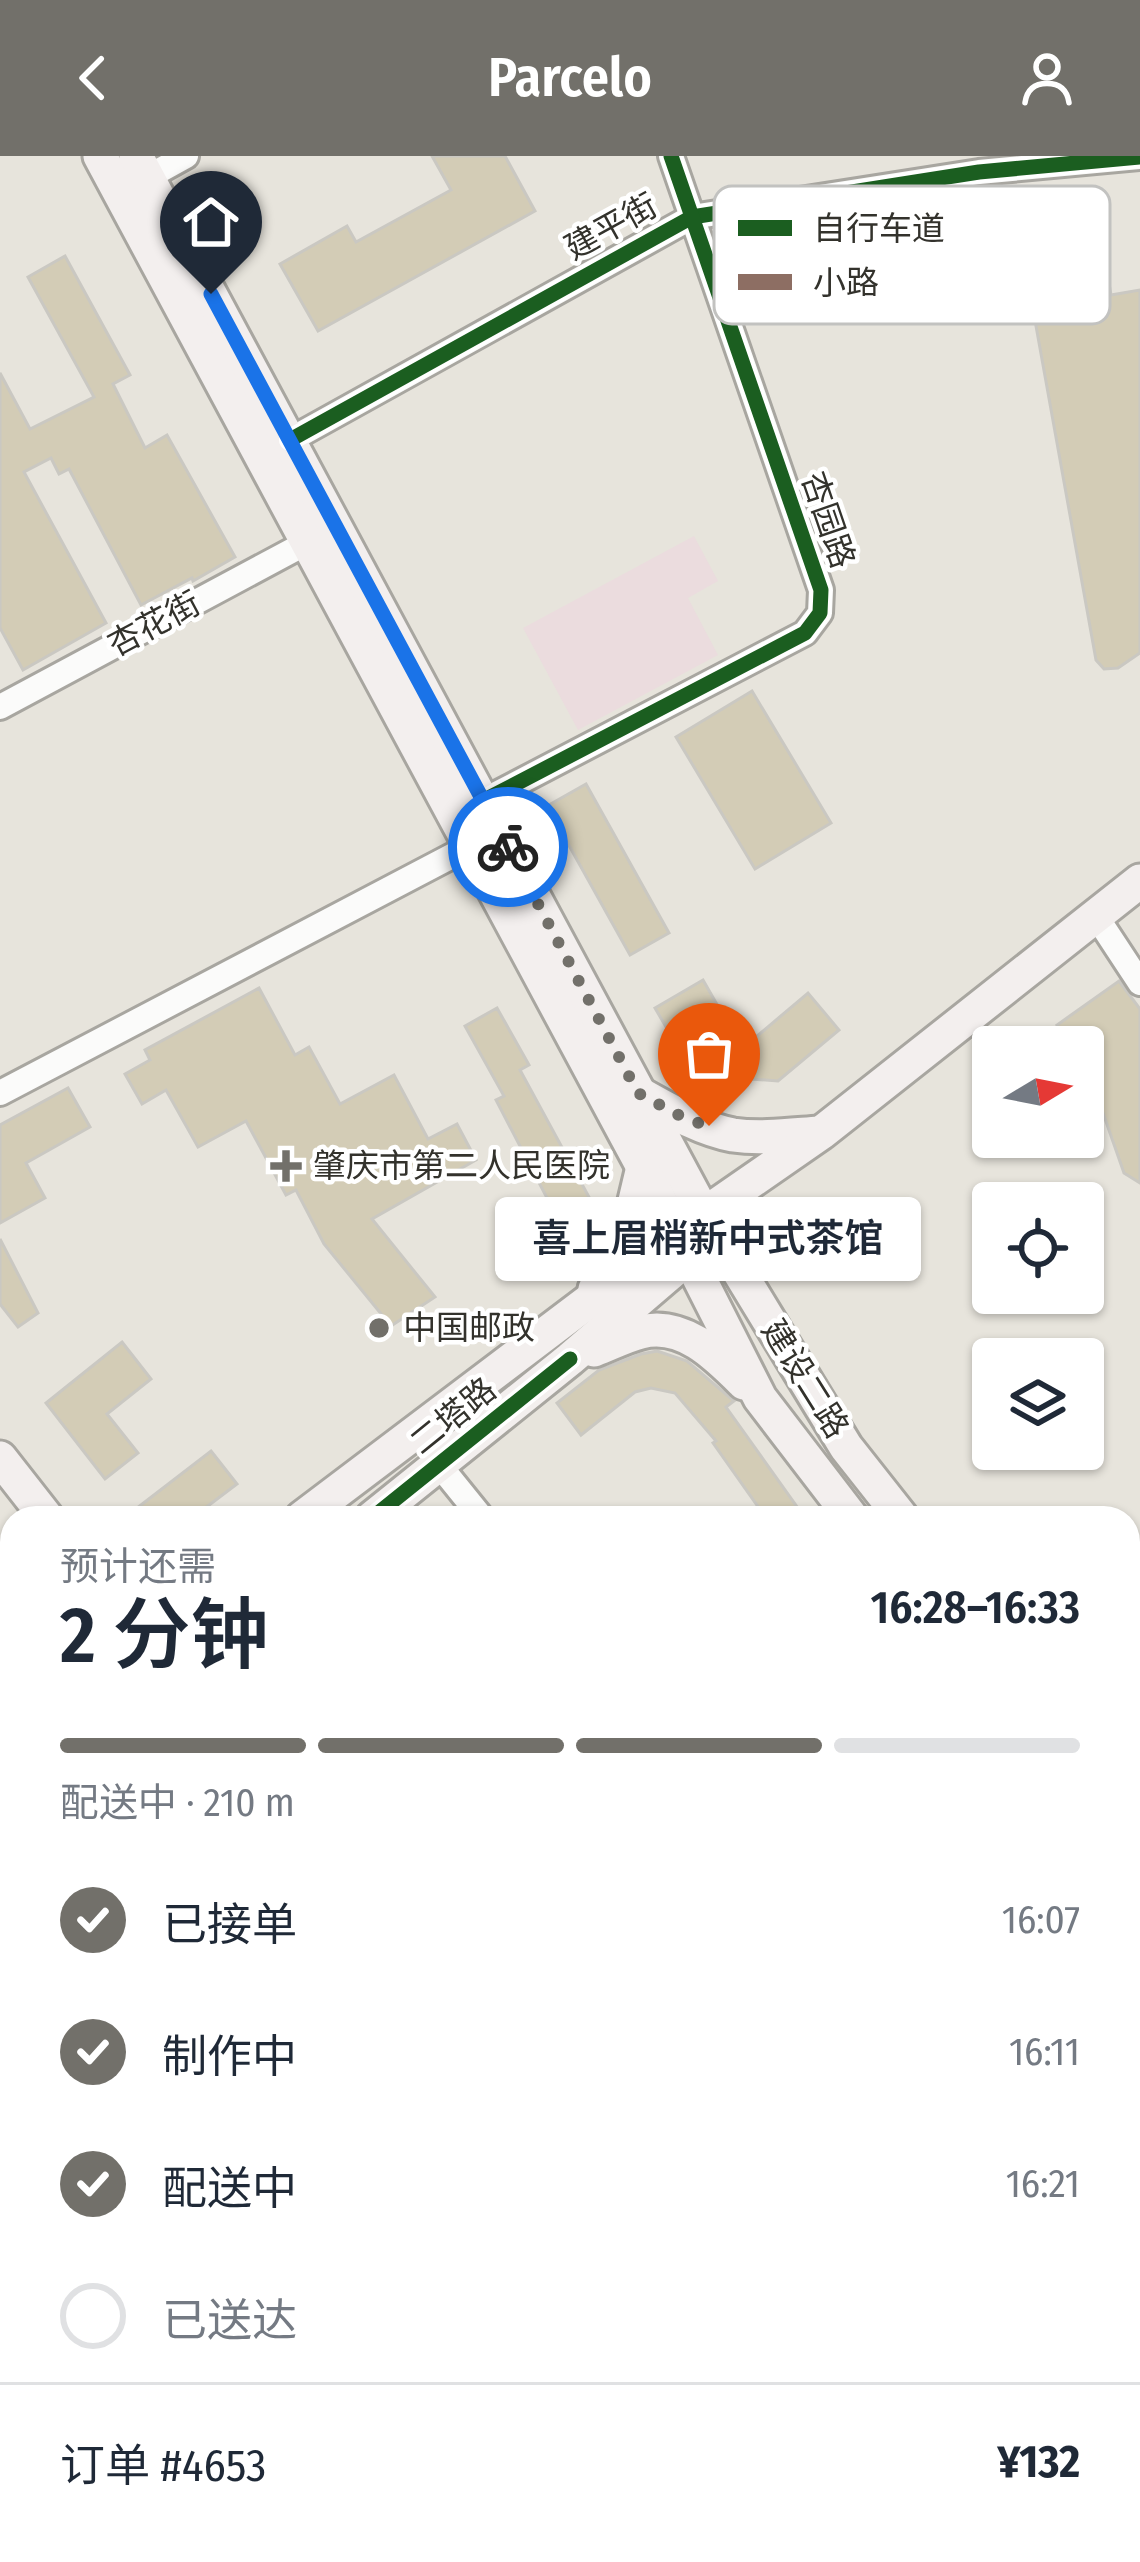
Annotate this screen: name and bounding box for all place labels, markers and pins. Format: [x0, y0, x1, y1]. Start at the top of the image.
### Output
pin [160, 171, 262, 294]
pin [658, 1003, 760, 1126]
place label: 肇庆市第二人民医院 [313, 1146, 610, 1186]
marker: 肇庆市第二人民医院 [270, 1150, 302, 1182]
callout: 喜上眉梢新中式茶馆 [496, 1198, 922, 1282]
place label: 中国邮政 [403, 1308, 535, 1348]
marker: 中国邮政 [366, 1315, 392, 1341]

